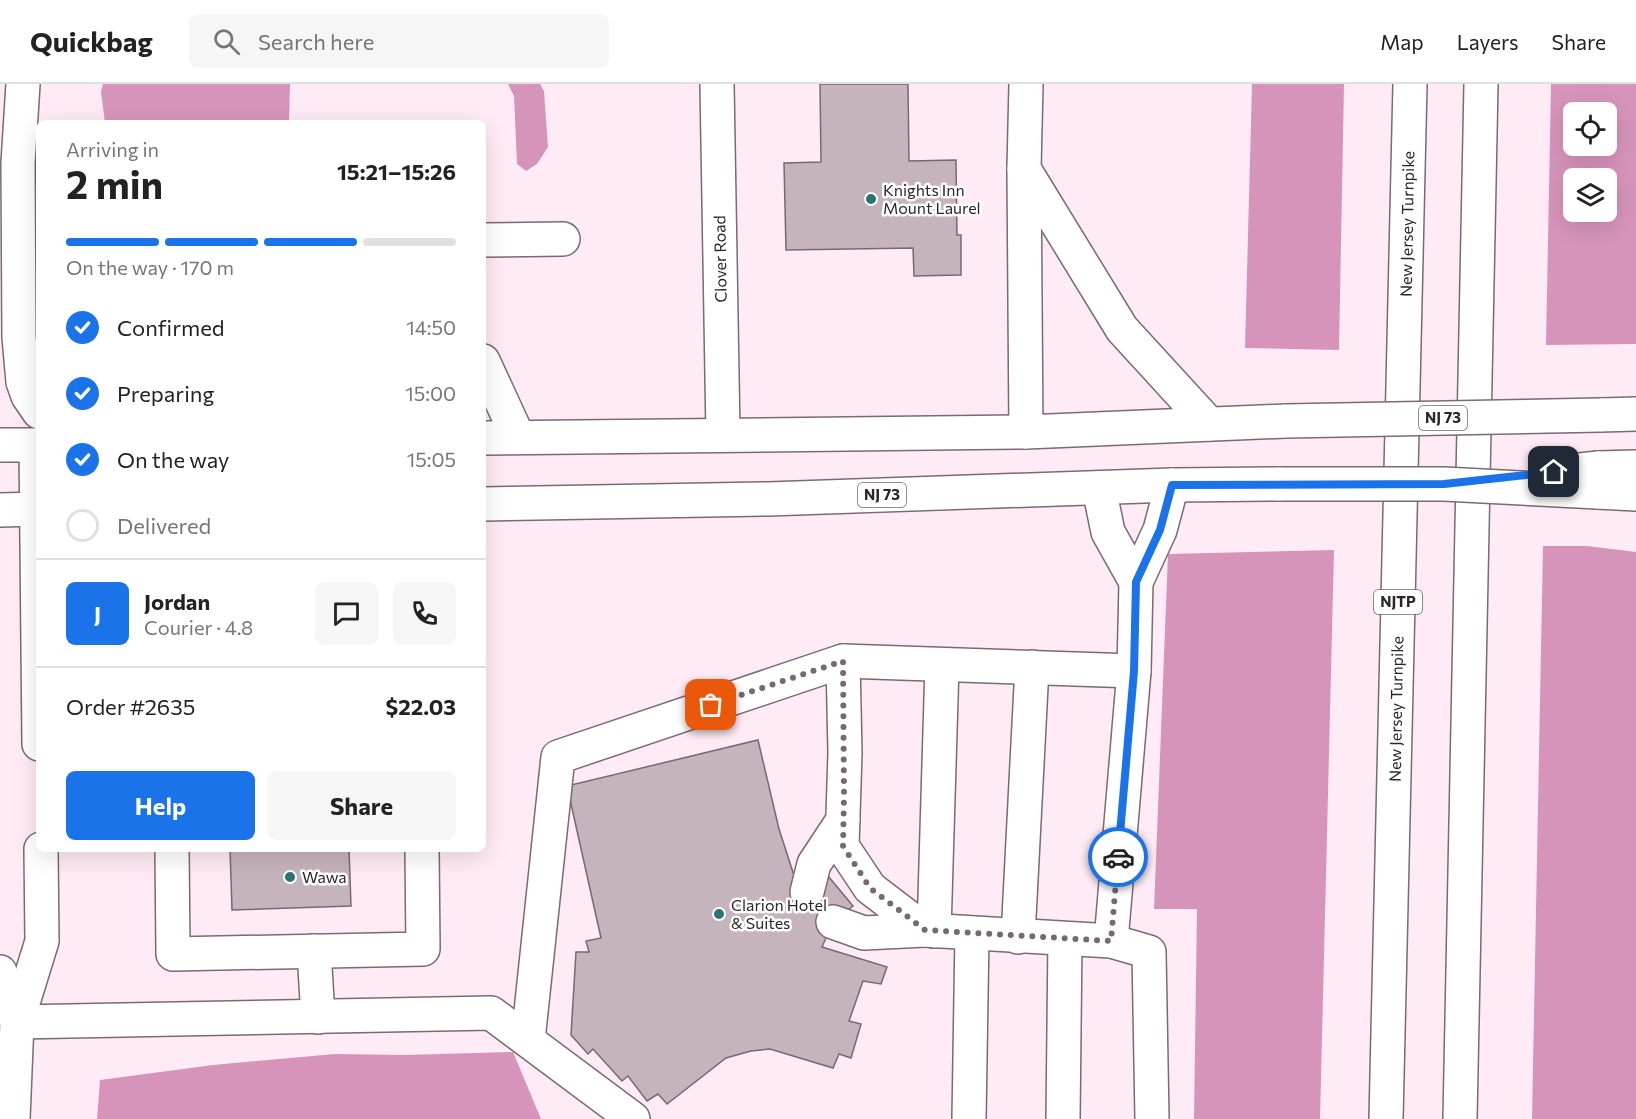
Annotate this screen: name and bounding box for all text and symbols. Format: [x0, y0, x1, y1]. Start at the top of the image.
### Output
search box [189, 14, 609, 68]
text: Quickbag [30, 24, 153, 58]
icon: search [210, 25, 243, 58]
text: Search here [258, 28, 374, 55]
text: Map [1380, 29, 1424, 54]
text: Layers [1457, 29, 1519, 54]
text: Share [1552, 29, 1606, 54]
map controls [1563, 102, 1617, 222]
button: locate [1563, 102, 1617, 156]
text: Arriving in [66, 137, 159, 161]
street label: New Jersey Turnpike [1396, 151, 1417, 297]
text: 15:21–15:26 [337, 158, 456, 185]
text: 2 min [66, 159, 163, 207]
button: layers [1563, 168, 1617, 222]
place label: Knights Inn Mount Laurel [883, 180, 981, 217]
marker: Knights Inn Mount Laurel [864, 192, 878, 206]
street label: Clover Road [709, 215, 730, 303]
text: On the way · 170 m [66, 255, 234, 279]
icon: check [66, 311, 99, 344]
text: Confirmed [117, 314, 224, 341]
text: 14:50 [406, 315, 456, 339]
icon: check [66, 377, 99, 410]
text: Preparing [117, 380, 214, 407]
text: 15:00 [405, 381, 456, 405]
road number: NJ 73 [1419, 406, 1467, 430]
icon: check [66, 443, 99, 476]
text: On the way [117, 446, 229, 473]
pin [1528, 446, 1579, 497]
text: 15:05 [407, 447, 456, 471]
icon: home [1537, 455, 1570, 488]
road number: NJ 73 [858, 483, 906, 507]
text: Delivered [117, 512, 211, 539]
button: chat [315, 582, 378, 645]
button: phone [393, 582, 456, 645]
text: Jordan [144, 588, 210, 615]
road number: NJTP [1374, 590, 1422, 614]
text: J [94, 600, 101, 627]
text: Courier · 4.8 [144, 615, 253, 639]
street label: New Jersey Turnpike [1385, 636, 1406, 782]
pin [685, 679, 736, 730]
icon: bag [694, 688, 727, 721]
text: Order #2635 [66, 693, 195, 720]
text: $22.03 [386, 693, 456, 720]
button: Help [66, 771, 255, 840]
button: Share [267, 771, 456, 840]
courier [1088, 827, 1148, 887]
icon: car [1102, 841, 1135, 874]
place label: Wawa [302, 867, 347, 886]
marker: Wawa [283, 870, 297, 884]
place label: Clarion Hotel & Suites [731, 895, 827, 932]
marker: Clarion Hotel & Suites [712, 907, 726, 921]

